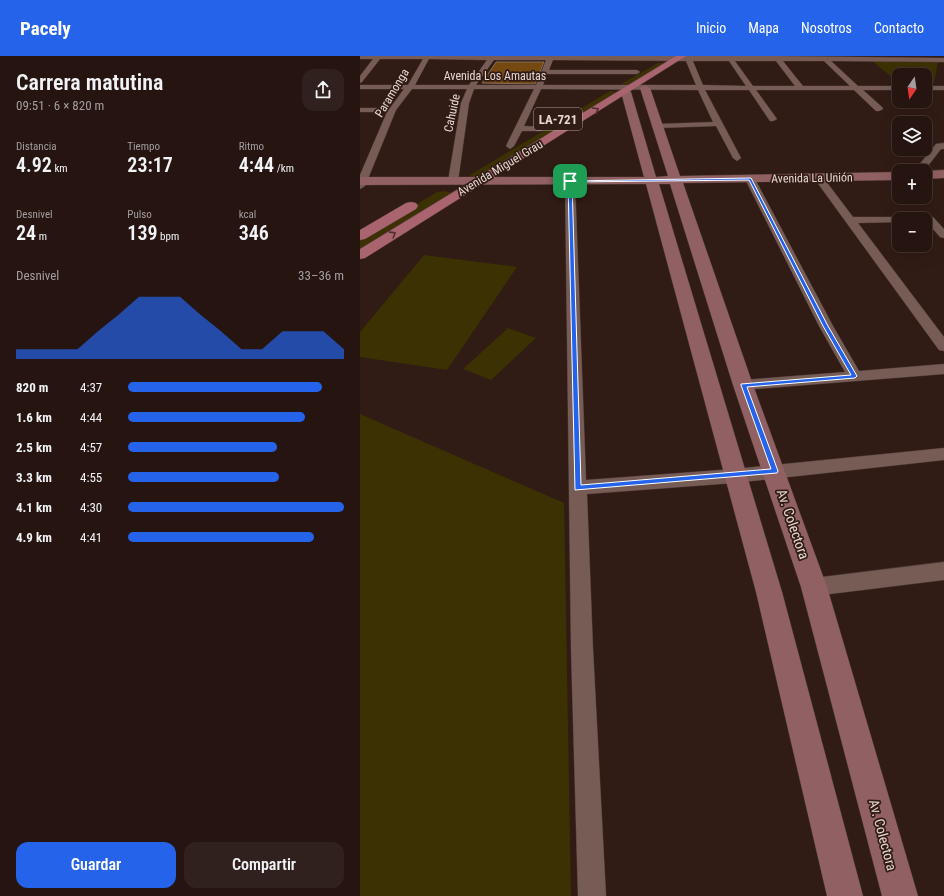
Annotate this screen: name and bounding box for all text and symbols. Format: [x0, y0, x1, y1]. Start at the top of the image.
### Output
text: Pacely [20, 17, 71, 40]
text: Inicio [696, 20, 726, 36]
text: Mapa [748, 20, 779, 36]
text: Nosotros [801, 20, 852, 36]
text: Contacto [874, 20, 924, 36]
street label: Paramonga [372, 66, 412, 120]
north arrow [892, 68, 932, 108]
map controls [892, 68, 932, 252]
button: share [302, 69, 344, 111]
street label: Avenida Los Amautas [444, 69, 546, 83]
text: Carrera matutina [16, 70, 163, 95]
street label: Cahuide [441, 92, 463, 133]
text: 09:51 · 6 × 820 m [16, 98, 104, 113]
one-way arrow [592, 107, 599, 114]
road number: LA-721 [534, 108, 582, 130]
button: layers [892, 116, 932, 156]
street label: Avenida Miguel Grau [455, 137, 545, 199]
text: Distancia [16, 140, 57, 153]
text: Tiempo [127, 140, 160, 153]
text: Ritmo [239, 140, 264, 153]
text: 4.92 [16, 153, 52, 177]
text: 23:17 [127, 153, 173, 177]
text: 4:44 [239, 153, 274, 177]
text: km [52, 162, 68, 175]
text: /km [274, 162, 294, 175]
pin [553, 164, 587, 198]
button: + [892, 164, 932, 204]
icon: arrive [559, 170, 581, 192]
street label: Avenida La Unión [771, 170, 853, 186]
text: Desnivel [16, 208, 53, 221]
text: Pulso [127, 208, 152, 221]
text: kcal [239, 208, 256, 221]
button: − [892, 212, 932, 252]
text: 24 [16, 221, 36, 245]
text: 139 [127, 221, 158, 245]
text: 346 [239, 221, 269, 245]
text: m [36, 230, 47, 243]
text: bpm [158, 230, 179, 243]
one-way arrow [389, 232, 396, 239]
text: Desnivel [16, 268, 59, 283]
text: 33–36 m [298, 268, 344, 283]
text: 820 m [16, 380, 48, 395]
text: 4:37 [80, 380, 102, 395]
text: 1.6 km [16, 410, 52, 425]
text: 4:44 [80, 410, 102, 425]
text: 2.5 km [16, 440, 52, 455]
text: 4:57 [80, 440, 102, 455]
text: 3.3 km [16, 470, 52, 485]
text: 4:55 [80, 470, 102, 485]
street label: Av. Colectora [774, 487, 812, 561]
text: 4.1 km [16, 500, 52, 515]
text: 4:30 [80, 500, 102, 515]
text: 4.9 km [16, 530, 52, 545]
text: 4:41 [80, 530, 102, 545]
street label: Av. Colectora [866, 798, 900, 872]
button: Guardar [16, 842, 176, 888]
button: Compartir [184, 842, 344, 888]

